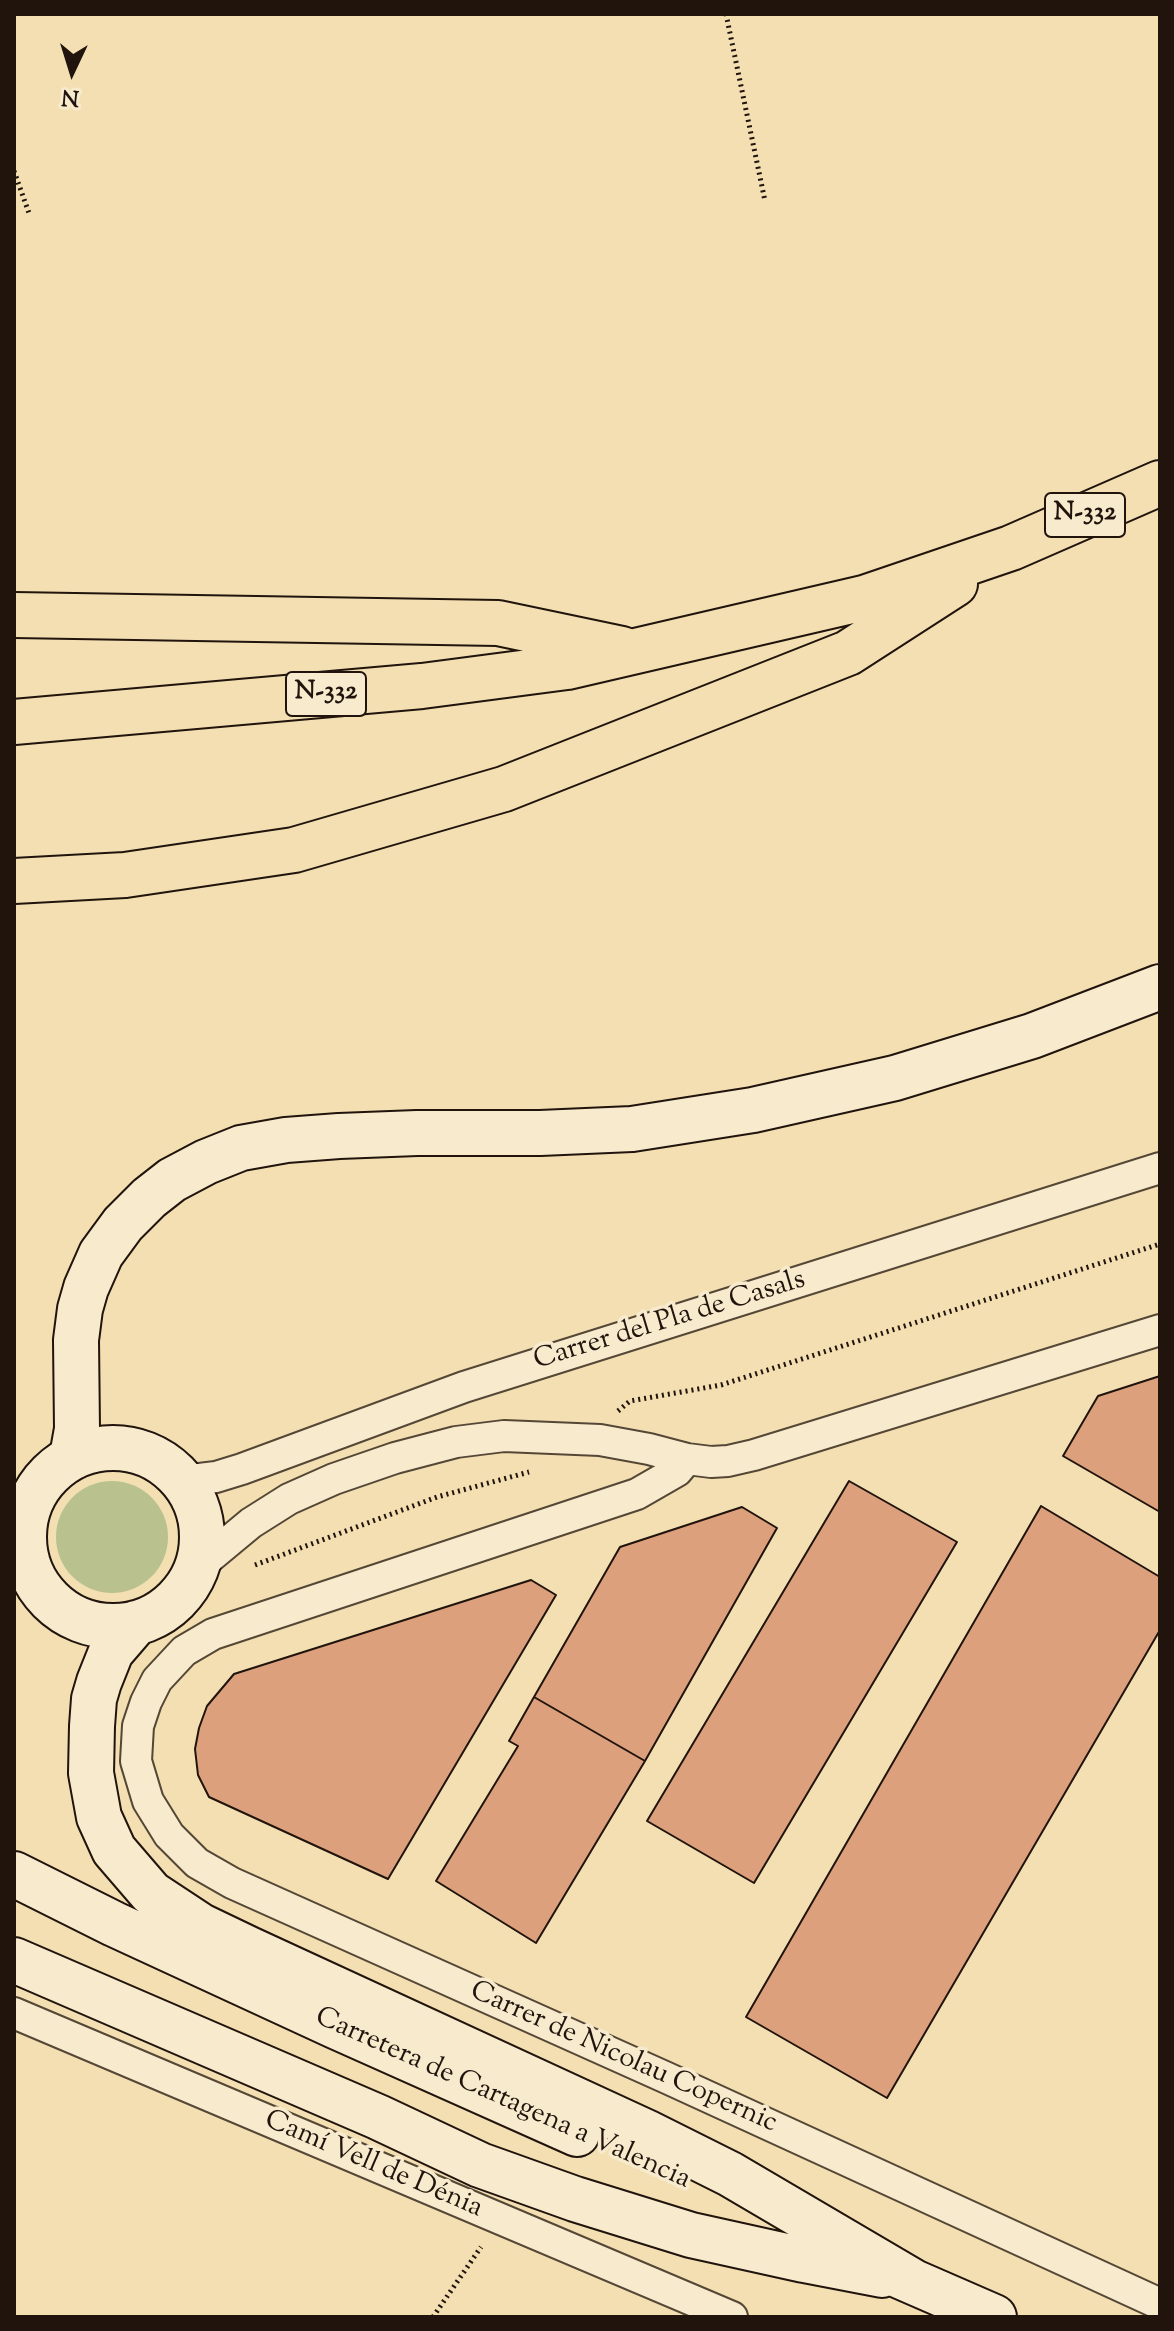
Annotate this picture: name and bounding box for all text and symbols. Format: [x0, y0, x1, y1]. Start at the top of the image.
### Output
north arrow [32, 32, 112, 112]
text: N [60, 79, 80, 113]
road number: N-332 [1045, 493, 1125, 537]
road number: N-332 [286, 672, 366, 716]
street label: Carrer del Pla de Casals [530, 1265, 810, 1379]
street label: Carrer de Nicolau Copernic [464, 1976, 782, 2142]
street label: Carretera de Cartagena a Valencia [309, 2002, 695, 2198]
street label: Camí Vell de Dénia [259, 2105, 487, 2227]

